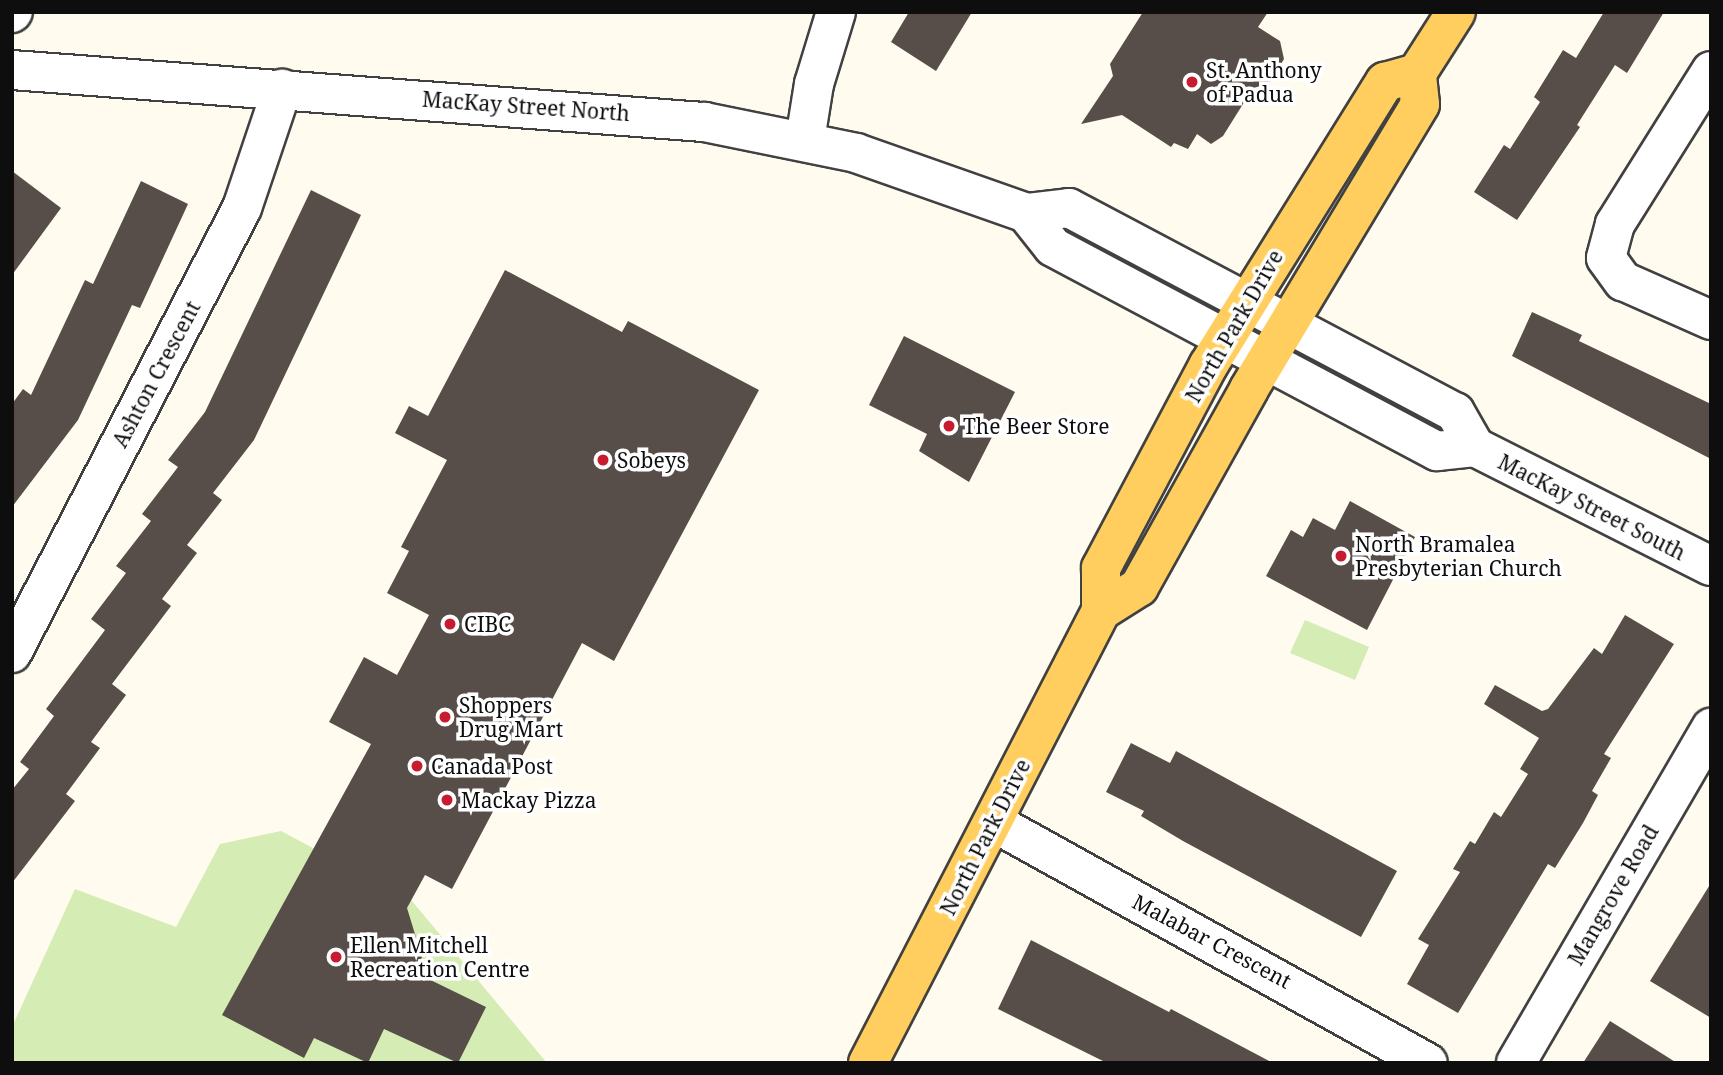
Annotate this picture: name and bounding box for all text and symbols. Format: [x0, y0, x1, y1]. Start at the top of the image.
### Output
place label: St. Anthony of Padua [1206, 57, 1322, 107]
marker: St. Anthony of Padua [1184, 74, 1200, 90]
street label: MacKay Street North [421, 86, 631, 126]
street label: North Park Drive [1180, 245, 1288, 407]
street label: Ashton Crescent [107, 297, 205, 451]
place label: The Beer Store [963, 413, 1110, 439]
marker: The Beer Store [941, 418, 957, 434]
place label: Sobeys [617, 447, 686, 473]
street label: MacKay Street South [1494, 449, 1690, 565]
marker: Sobeys [595, 452, 611, 468]
place label: North Bramalea Presbyterian Church [1355, 531, 1562, 581]
marker: North Bramalea Presbyterian Church [1333, 548, 1349, 564]
place label: CIBC [464, 611, 511, 637]
marker: CIBC [442, 616, 458, 632]
place label: Shoppers Drug Mart [459, 692, 563, 742]
marker: Shoppers Drug Mart [437, 709, 453, 725]
place label: Canada Post [431, 753, 553, 779]
street label: North Park Drive [935, 755, 1035, 919]
marker: Canada Post [409, 758, 425, 774]
place label: Mackay Pizza [461, 787, 597, 813]
marker: Mackay Pizza [439, 792, 455, 808]
street label: Mangrove Road [1563, 820, 1663, 970]
street label: Malabar Crescent [1128, 889, 1296, 993]
place label: Ellen Mitchell Recreation Centre [350, 932, 530, 982]
marker: Ellen Mitchell Recreation Centre [328, 949, 344, 965]

